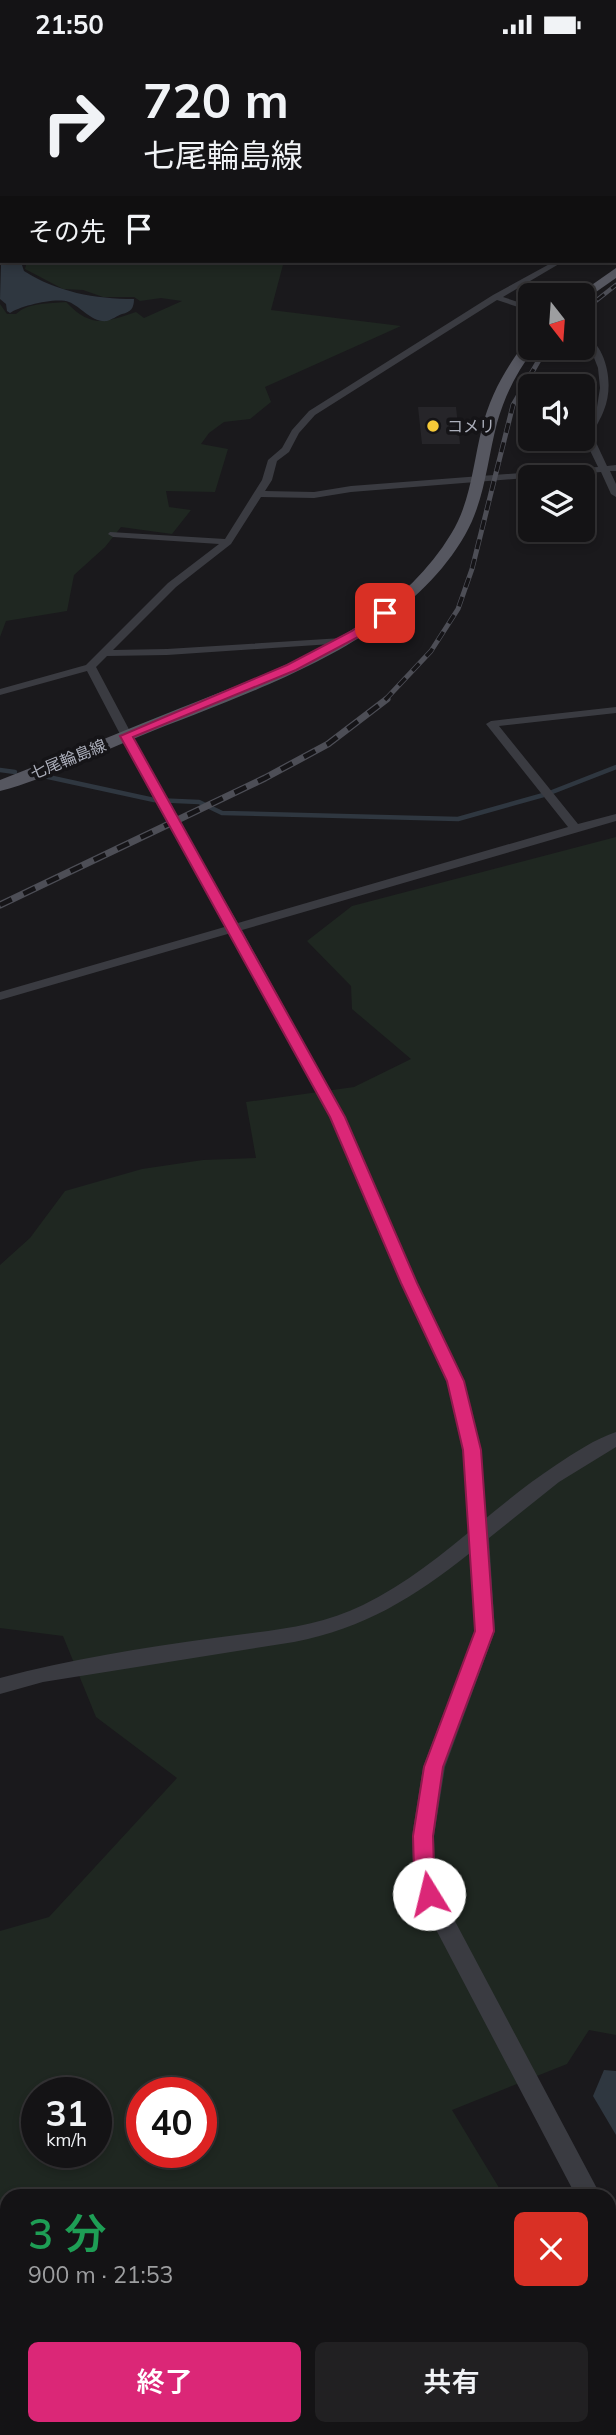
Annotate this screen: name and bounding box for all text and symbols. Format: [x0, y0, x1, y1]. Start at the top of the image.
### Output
text: 21:50 [35, 8, 104, 41]
text: 720 m [143, 69, 289, 130]
icon: right [28, 77, 119, 168]
text: 七尾輪島線 [143, 135, 303, 175]
icon: arrive [120, 210, 158, 248]
text: その先 [28, 215, 106, 248]
north arrow [518, 283, 595, 361]
map controls [518, 283, 595, 542]
button: sound [518, 374, 595, 451]
place label: コメリ [447, 416, 495, 436]
marker: コメリ [425, 418, 441, 434]
button: layers [518, 465, 595, 542]
pin [355, 583, 415, 643]
icon: arrive [366, 594, 404, 632]
street label: 七尾輪島線 [27, 735, 109, 783]
position arrow [392, 1857, 466, 1931]
speed limit sign: 40 [126, 2077, 217, 2168]
text: 31 [45, 2091, 88, 2135]
text: km/h [46, 2128, 87, 2151]
text: 3 分 [28, 2207, 106, 2260]
button: close [514, 2212, 588, 2286]
text: 900 m · 21:53 [28, 2260, 173, 2289]
button: 終了 [28, 2342, 301, 2422]
button: 共有 [315, 2342, 588, 2422]

